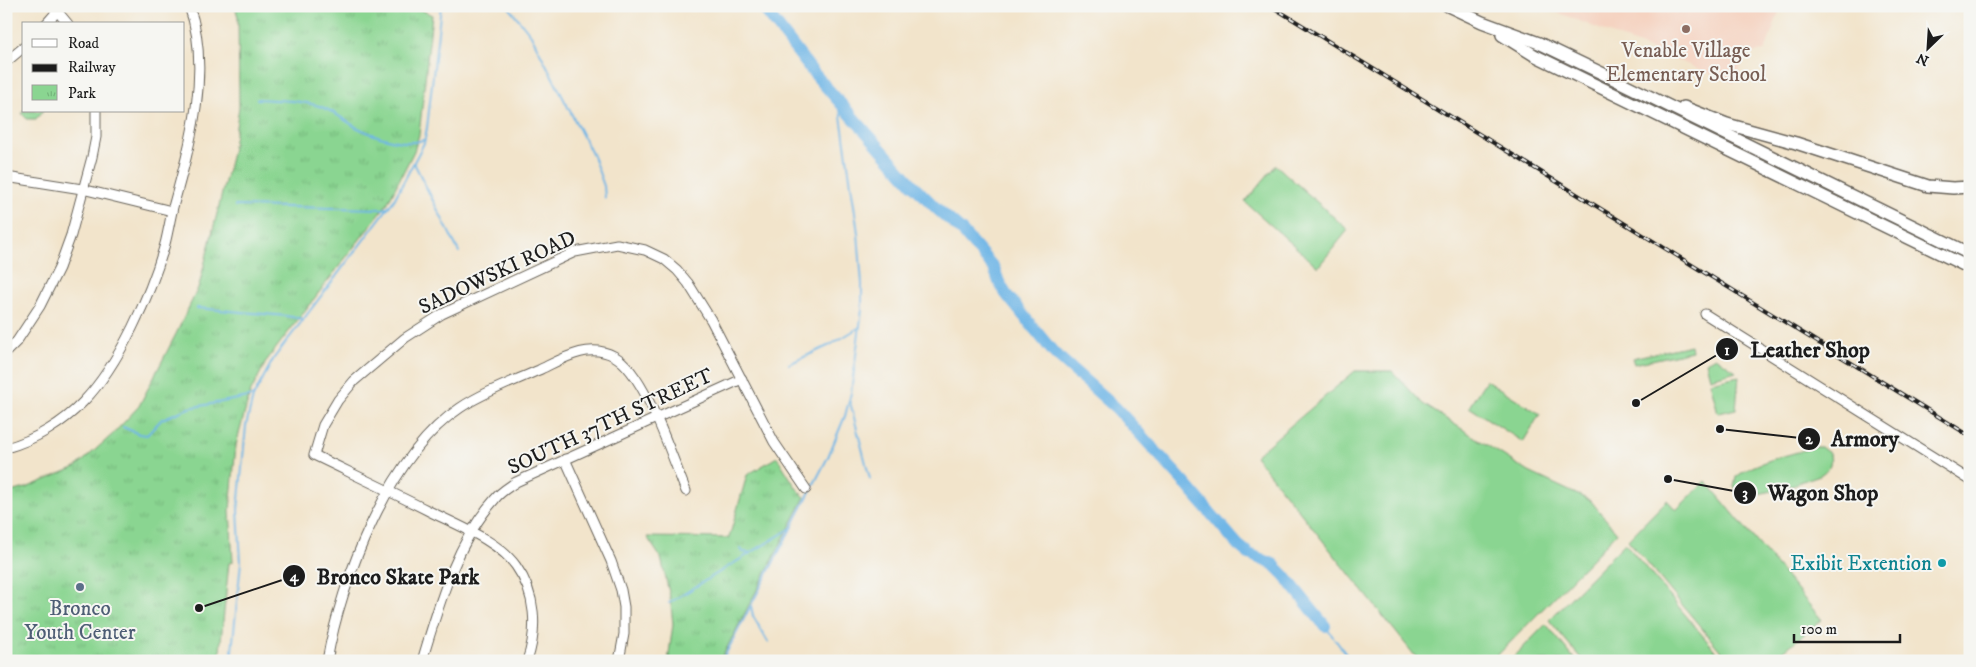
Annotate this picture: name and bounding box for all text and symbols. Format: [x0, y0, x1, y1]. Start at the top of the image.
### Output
legend [22, 22, 185, 112]
north arrow [1904, 22, 1954, 72]
marker: Venable Village Elementary School [1680, 23, 1692, 35]
text: Road [68, 34, 100, 53]
place label: Venable Village Elementary School [1606, 38, 1767, 88]
text: N [1913, 48, 1932, 69]
text: Railway [68, 58, 116, 77]
text: Park [68, 84, 97, 103]
street label: SADOWSKI ROAD [415, 225, 580, 321]
callout: Leather Shop [1715, 331, 1879, 368]
text: Leather Shop [1750, 337, 1870, 364]
text: 1 [1724, 341, 1730, 360]
street label: SOUTH 37TH STREET [504, 363, 717, 481]
callout: Armory [1796, 420, 1909, 457]
text: Armory [1830, 426, 1900, 453]
text: 2 [1805, 430, 1813, 449]
callout: Wagon Shop [1733, 474, 1888, 511]
text: Wagon Shop [1767, 480, 1878, 507]
text: 3 [1742, 484, 1748, 503]
place label: Exibit Extention [1790, 551, 1932, 577]
callout: Bronco Skate Park [282, 557, 490, 594]
marker: Exibit Extention [1936, 557, 1948, 569]
text: Bronco Skate Park [317, 564, 480, 591]
text: 4 [289, 567, 300, 586]
marker: Bronco Youth Center [74, 581, 86, 593]
place label: Bronco Youth Center [24, 596, 136, 646]
scale bar [1794, 612, 1900, 644]
text: 100 m [1801, 620, 1837, 639]

